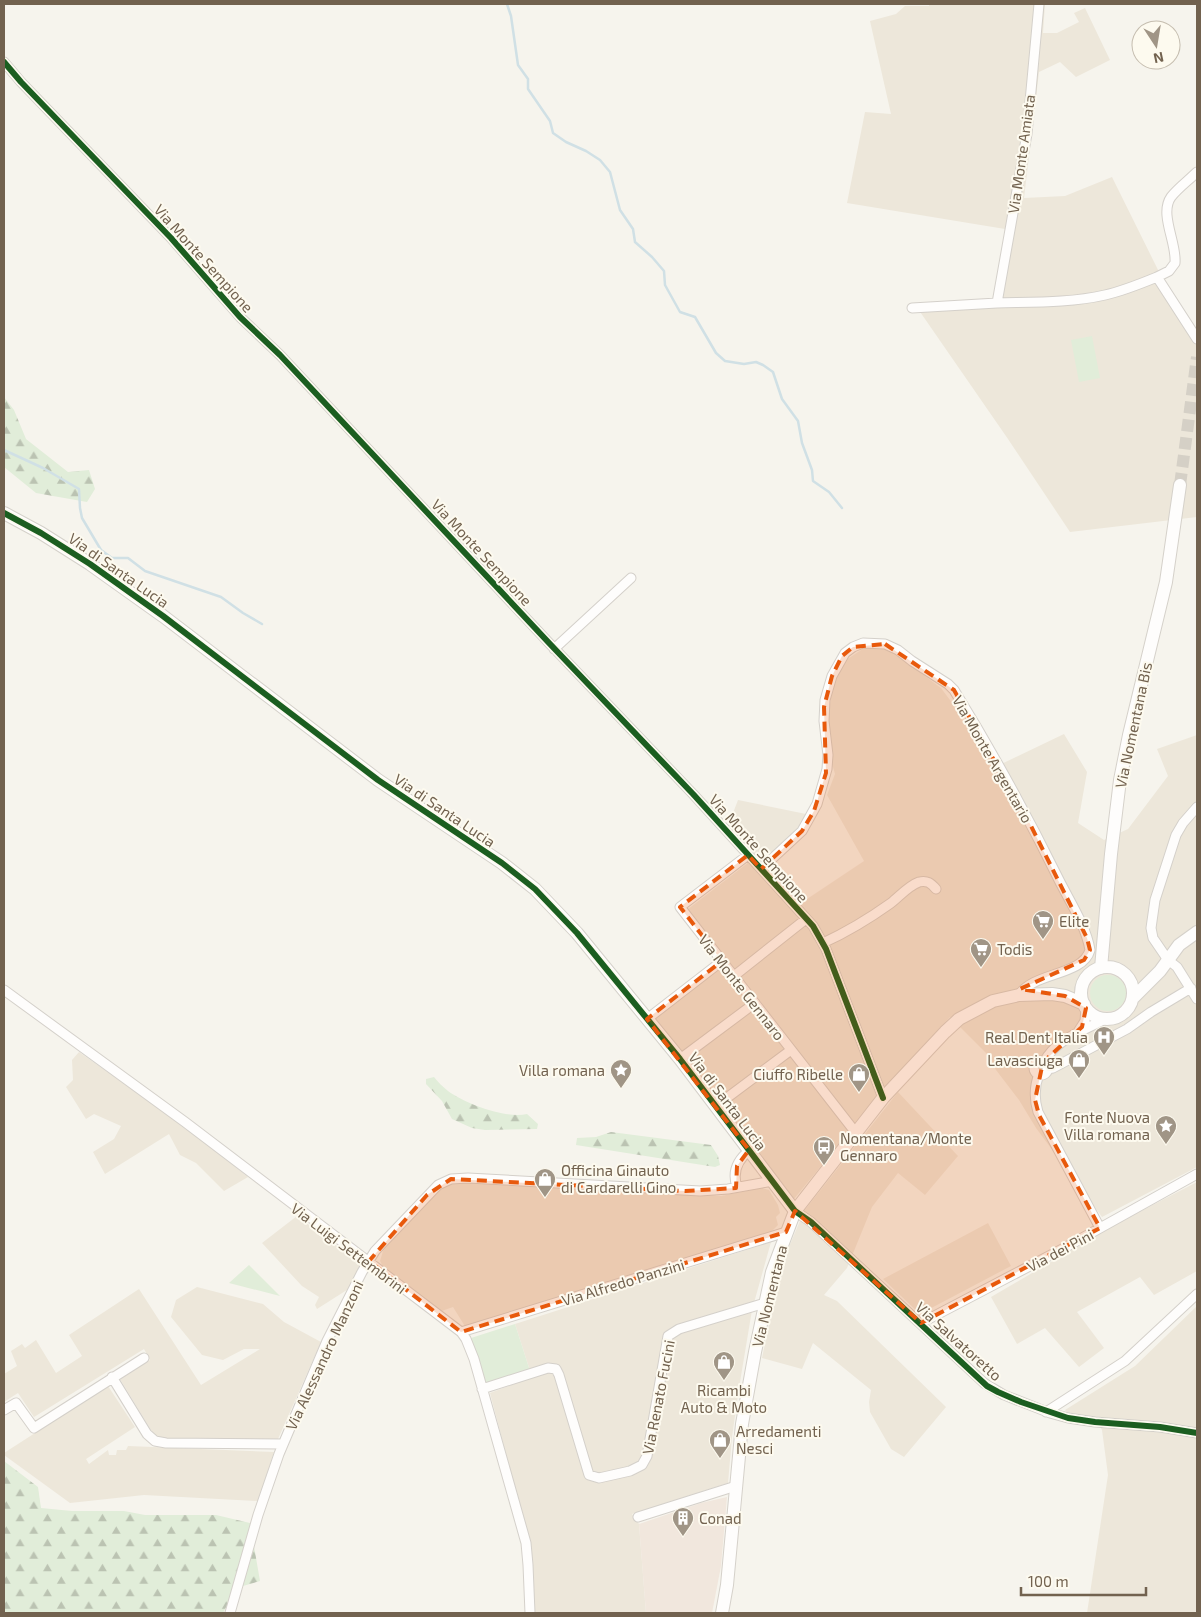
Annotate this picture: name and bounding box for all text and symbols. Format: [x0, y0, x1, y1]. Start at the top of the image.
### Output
north arrow [1131, 20, 1181, 70]
text: N [1152, 49, 1166, 68]
street label: Via Monte Amiata [1004, 93, 1038, 215]
street label: Via Monte Sempione [151, 200, 257, 316]
street label: Via Monte Sempione [428, 495, 536, 609]
street label: Via di Santa Lucia [65, 529, 173, 611]
street label: Via Nomentana Bis [1111, 660, 1155, 790]
street label: Via Monte Argentario [949, 692, 1037, 826]
street label: Via di Santa Lucia [391, 769, 499, 851]
street label: Via Monte Sempione [706, 790, 812, 906]
supermarket icon: Elite [1031, 909, 1055, 940]
place label: Elite [1059, 912, 1089, 930]
street label: Via Monte Gennaro [695, 930, 789, 1044]
supermarket icon: Todis [969, 937, 993, 968]
place label: Todis [997, 940, 1033, 958]
hospital icon: Real Dent Italia [1092, 1025, 1116, 1056]
place label: Real Dent Italia [985, 1028, 1088, 1046]
street label: Via di Santa Lucia [685, 1048, 771, 1154]
shop icon: Lavasciuga [1067, 1048, 1091, 1079]
place label: Lavasciuga [987, 1051, 1063, 1069]
place icon: Villa romana [609, 1058, 633, 1089]
place label: Villa romana [519, 1061, 605, 1079]
shop icon: Ciuffo Ribelle [847, 1062, 871, 1093]
place label: Ciuffo Ribelle [753, 1065, 843, 1083]
place label: Fonte Nuova Villa romana [1064, 1108, 1150, 1143]
place icon: Fonte Nuova Villa romana [1154, 1114, 1178, 1145]
place label: Nomentana/Monte Gennaro [840, 1129, 972, 1164]
bus stop icon: Nomentana/Monte Gennaro [812, 1135, 836, 1166]
place label: Officina Ginauto di Cardarelli Gino [561, 1161, 676, 1196]
shop icon: Officina Ginauto di Cardarelli Gino [533, 1167, 557, 1198]
street label: Via Luigi Settembrini [288, 1199, 410, 1297]
street label: Via dei Pini [1023, 1225, 1097, 1275]
street label: Via Nomentana [748, 1243, 790, 1349]
street label: Via Alfredo Panzini [559, 1255, 687, 1309]
street label: Via Alessandro Manzoni [281, 1277, 367, 1433]
street label: Via Salvatoretto [912, 1298, 1006, 1384]
street label: Via Renato Fucini [638, 1338, 678, 1456]
shop icon: Ricambi Auto & Moto [712, 1350, 736, 1381]
place label: Ricambi Auto & Moto [681, 1381, 767, 1416]
place label: Arredamenti Nesci [736, 1422, 821, 1457]
shop icon: Arredamenti Nesci [708, 1428, 732, 1459]
building icon: Conad [671, 1506, 695, 1537]
place label: Conad [699, 1509, 742, 1527]
scale bar [1021, 1564, 1146, 1596]
text: 100 m [1028, 1572, 1069, 1590]

